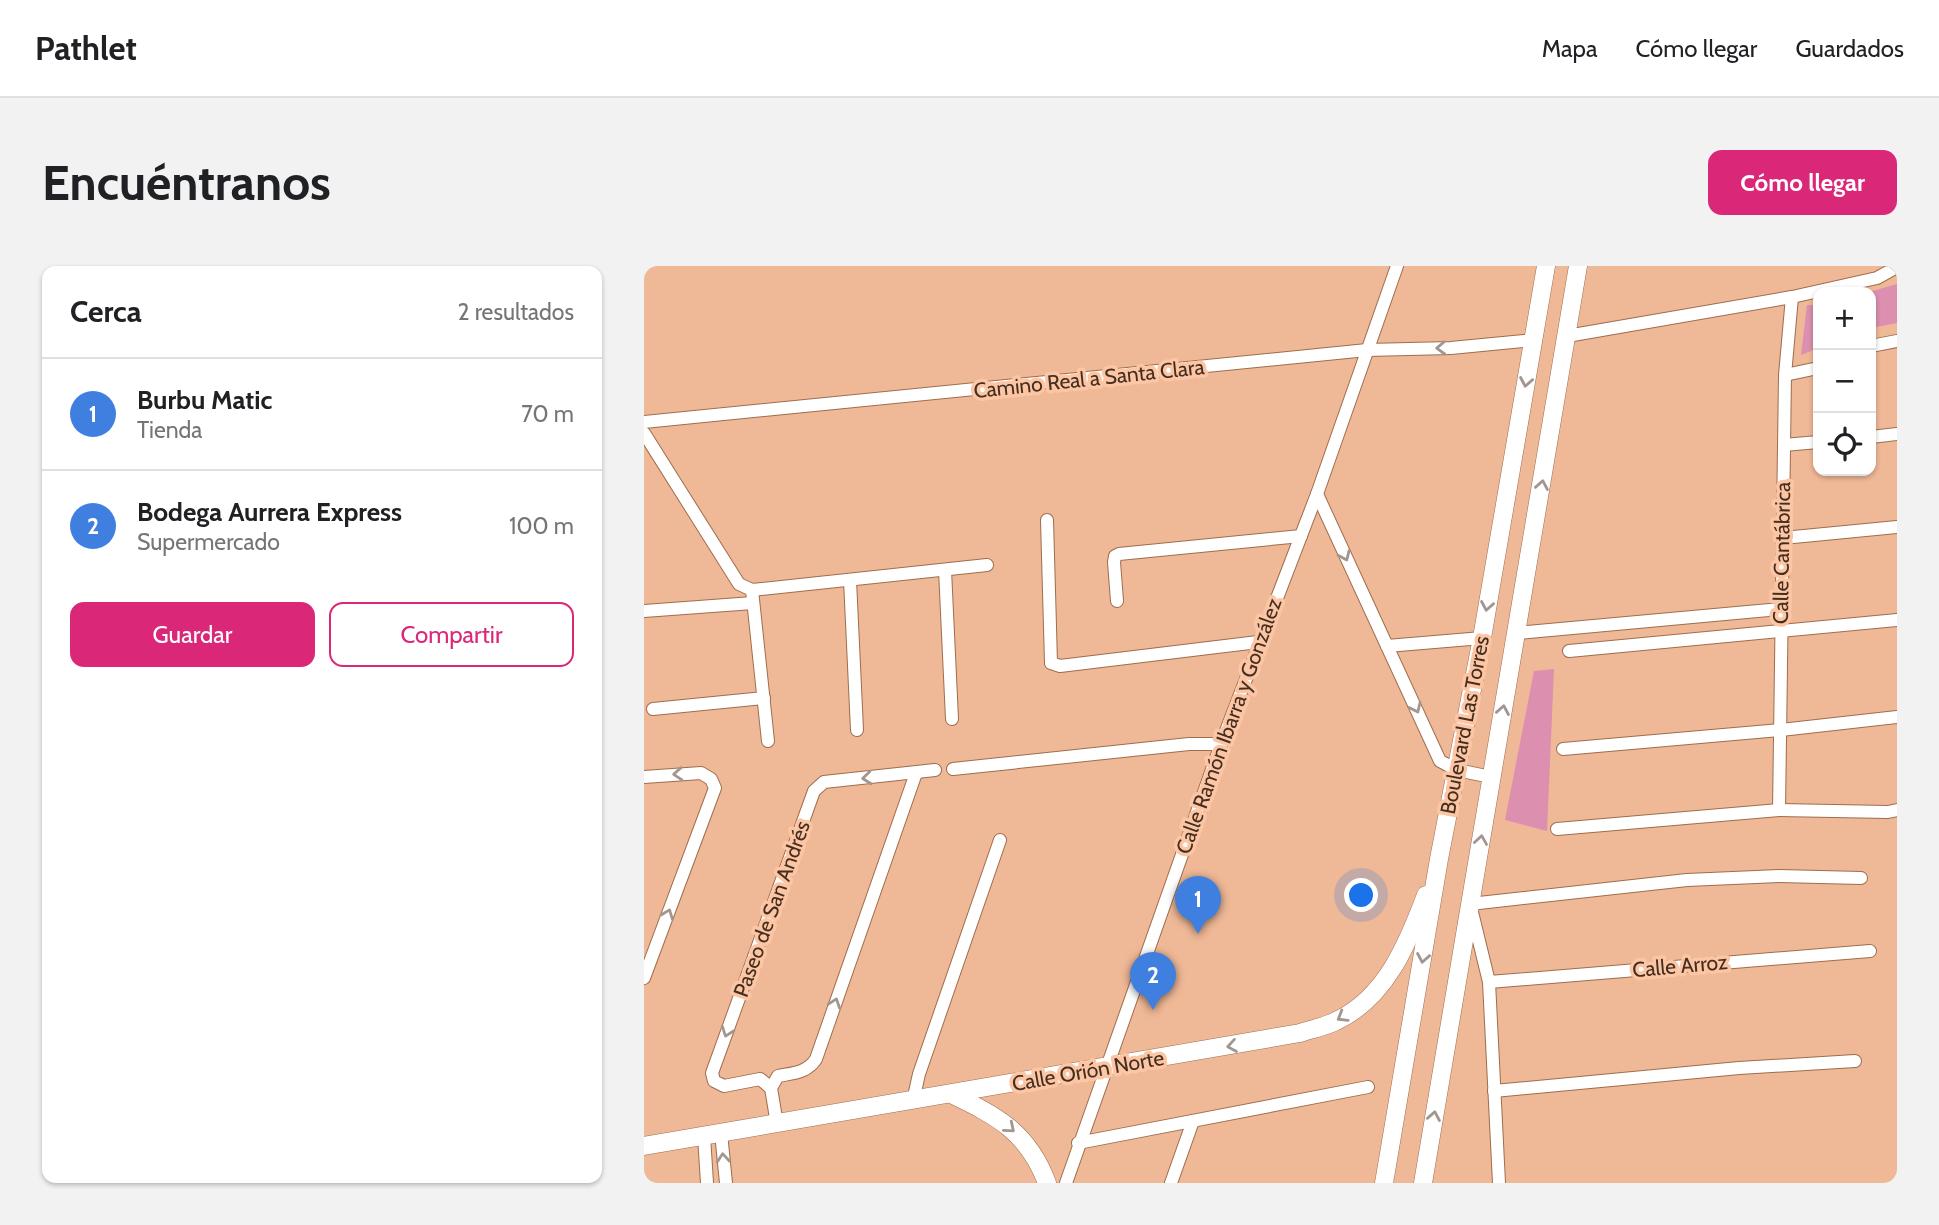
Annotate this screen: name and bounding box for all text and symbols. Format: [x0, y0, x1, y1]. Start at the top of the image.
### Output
text: Pathlet [35, 28, 137, 68]
text: Mapa [1542, 34, 1598, 63]
text: Cómo llegar [1636, 34, 1757, 63]
text: Guardados [1795, 34, 1904, 63]
button: Cómo llegar [1708, 150, 1897, 215]
text: Encuéntranos [42, 153, 331, 212]
map controls [1813, 287, 1876, 476]
button: + [1813, 287, 1876, 350]
text: Cerca [70, 293, 142, 330]
text: 2 resultados [457, 298, 574, 326]
one-way arrow [1435, 340, 1446, 356]
button: − [1813, 350, 1876, 413]
street label: Camino Real a Santa Clara [972, 354, 1206, 403]
one-way arrow [1519, 376, 1534, 388]
text: Burbu Matic [137, 384, 272, 416]
text: 1 [89, 400, 97, 428]
text: 70 m [521, 400, 574, 428]
button: locate [1813, 413, 1876, 476]
text: Tienda [137, 416, 202, 444]
one-way arrow [1534, 480, 1549, 491]
street label: Calle Cantábrica [1768, 482, 1795, 624]
text: Bodega Aurrera Express [137, 496, 402, 528]
text: 2 [87, 512, 99, 540]
text: 100 m [509, 512, 574, 540]
text: Supermercado [137, 528, 280, 556]
one-way arrow [1337, 549, 1351, 561]
street label: Calle Ramón Ibarra y González [1171, 594, 1287, 857]
one-way arrow [1480, 600, 1495, 612]
button: Guardar [70, 602, 315, 667]
button: Compartir [329, 602, 574, 667]
street label: Boulevard Las Torres [1435, 633, 1494, 816]
one-way arrow [1407, 701, 1421, 714]
one-way arrow [1495, 704, 1510, 716]
one-way arrow [672, 767, 683, 782]
one-way arrow [861, 770, 873, 785]
street label: Paseo de San Andrés [728, 817, 815, 1000]
one-way arrow [1473, 834, 1488, 846]
pin: 1 [1175, 876, 1221, 934]
your location [1344, 878, 1378, 912]
one-way arrow [660, 908, 674, 920]
street label: Calle Arroz [1631, 949, 1729, 982]
pin: 2 [1130, 952, 1176, 1010]
one-way arrow [1416, 952, 1431, 964]
one-way arrow [827, 997, 841, 1010]
one-way arrow [1336, 1008, 1349, 1021]
one-way arrow [721, 1026, 735, 1038]
one-way arrow [1227, 1038, 1238, 1053]
street label: Calle Orión Norte [1010, 1045, 1166, 1096]
one-way arrow [1426, 1110, 1441, 1122]
one-way arrow [1001, 1120, 1014, 1132]
one-way arrow [716, 1152, 731, 1163]

